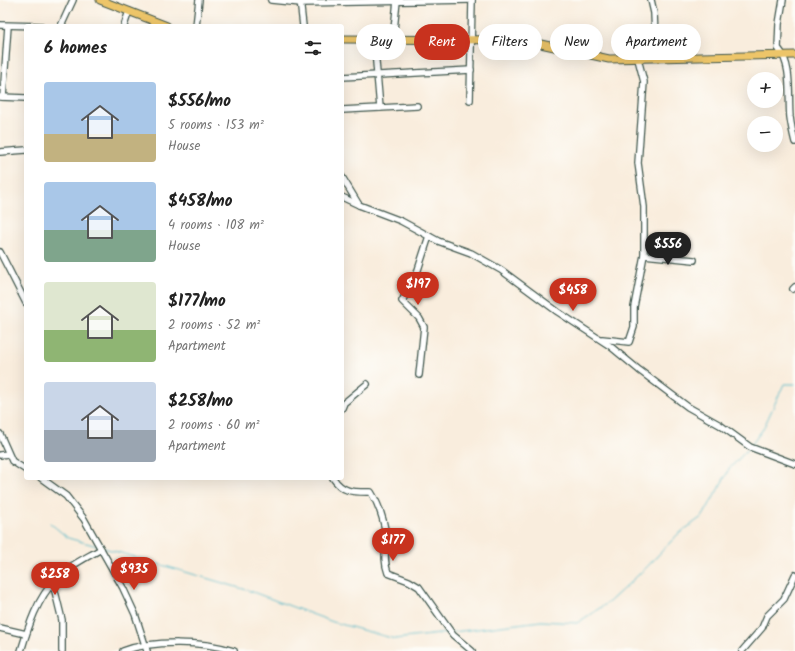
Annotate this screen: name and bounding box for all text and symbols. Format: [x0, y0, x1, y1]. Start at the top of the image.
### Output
chip: Buy [356, 24, 406, 60]
chip: Rent [414, 24, 470, 60]
chip: Filters [478, 24, 542, 60]
chip: New [550, 24, 603, 60]
chip: Apartment [611, 24, 701, 60]
text: 6 homes [44, 35, 107, 62]
icon: filters [302, 37, 324, 59]
map controls [747, 72, 783, 152]
button: + [747, 72, 783, 108]
text: $556/mo [168, 88, 231, 115]
icon: home [76, 98, 124, 146]
text: 5 rooms · 153 m² [168, 115, 264, 136]
button: − [747, 116, 783, 152]
text: House [168, 136, 200, 157]
text: $458/mo [168, 188, 232, 215]
icon: home [76, 198, 124, 246]
text: 4 rooms · 108 m² [168, 215, 264, 236]
pin: $556 [644, 232, 692, 266]
text: $556 [654, 234, 682, 255]
text: House [168, 236, 200, 257]
pin: $197 [394, 272, 442, 306]
text: $197 [406, 274, 430, 295]
pin: $458 [549, 278, 597, 312]
text: $458 [558, 280, 588, 301]
text: $177/mo [168, 288, 226, 315]
icon: home [76, 298, 124, 346]
text: 2 rooms · 52 m² [168, 315, 260, 336]
text: Apartment [168, 336, 226, 357]
text: $258/mo [168, 388, 233, 415]
icon: home [76, 398, 124, 446]
text: 2 rooms · 60 m² [168, 415, 260, 436]
text: Apartment [168, 436, 226, 457]
pin: $177 [369, 528, 417, 562]
text: $177 [381, 530, 405, 551]
pin: $935 [110, 557, 158, 591]
text: $935 [120, 559, 148, 580]
pin: $258 [31, 562, 79, 596]
text: $258 [40, 564, 70, 585]

